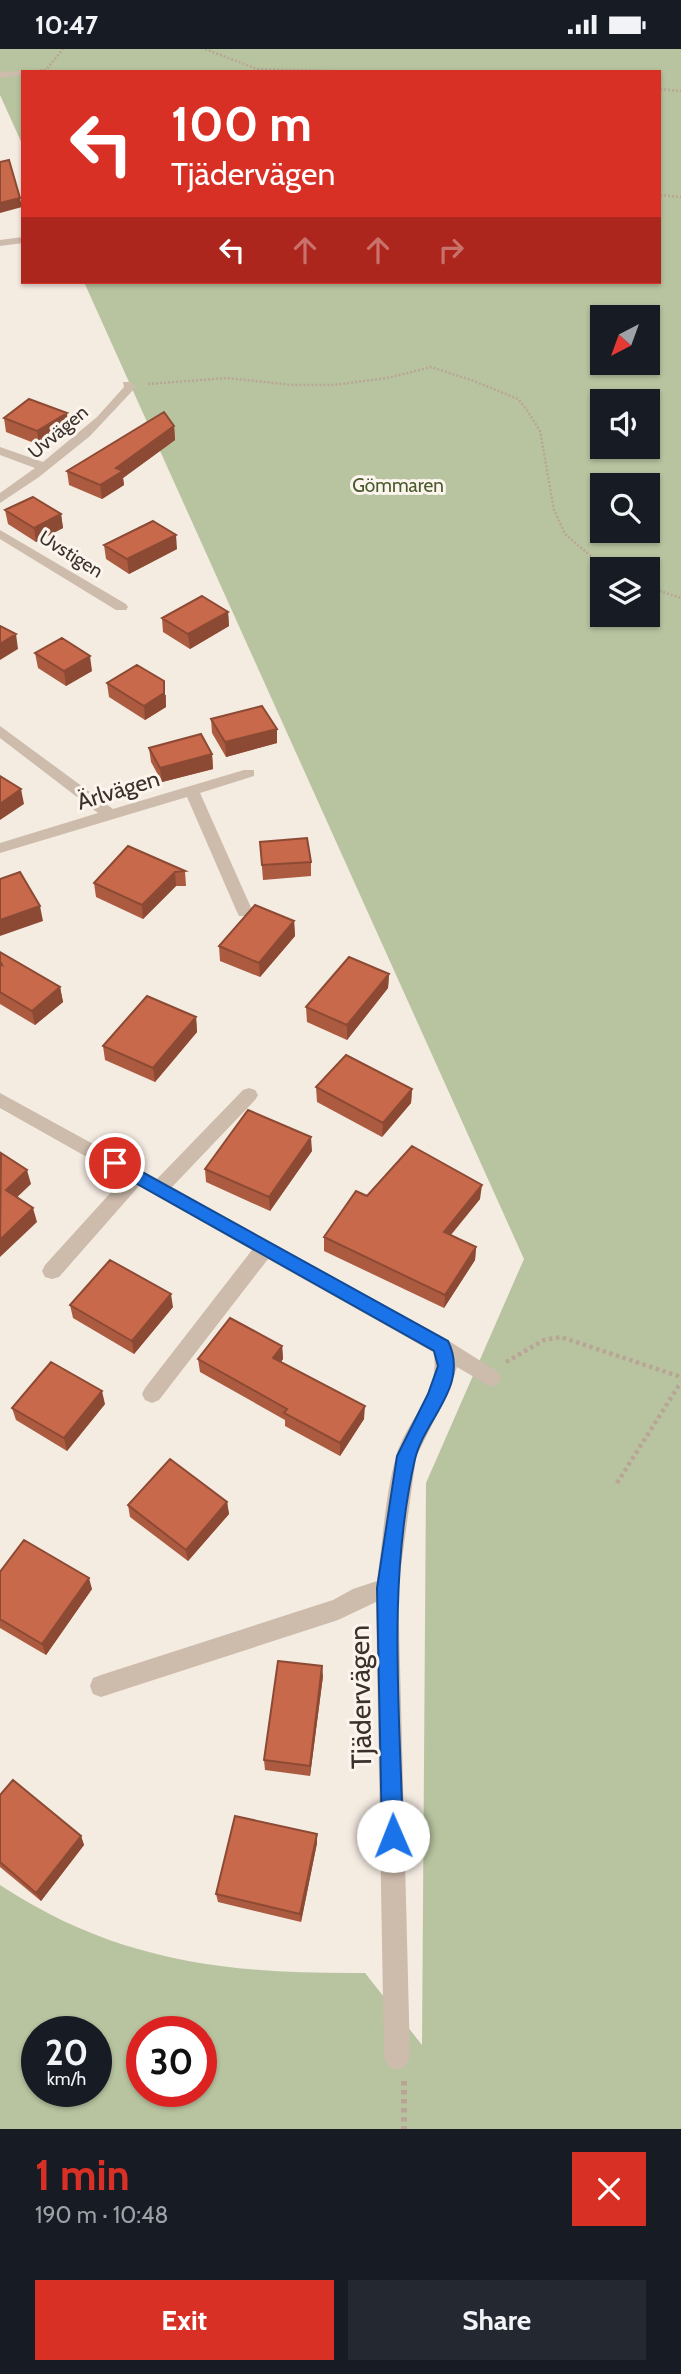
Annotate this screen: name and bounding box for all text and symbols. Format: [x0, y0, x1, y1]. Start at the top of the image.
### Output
text: 10:47 [35, 9, 98, 41]
text: 100 m [171, 94, 312, 153]
icon: left [56, 98, 147, 189]
text: Tjädervägen [171, 154, 335, 193]
icon: left [213, 231, 251, 269]
icon: ahead [286, 231, 324, 269]
icon: ahead [359, 231, 397, 269]
icon: right [432, 231, 470, 269]
north arrow [590, 305, 660, 375]
map controls [590, 305, 660, 627]
button: sound [590, 389, 660, 459]
street label: Uvvägen [23, 400, 93, 464]
button: search [590, 473, 660, 543]
park label: Gömmaren [352, 474, 444, 497]
street label: Uvstigen [35, 525, 107, 583]
button: layers [590, 557, 660, 627]
street label: Ärlvägen [73, 764, 163, 816]
pin [85, 1133, 145, 1193]
icon: arrive [96, 1144, 134, 1182]
street label: Tjädervägen [342, 1625, 378, 1769]
position arrow [356, 1799, 430, 1873]
speed limit sign: 30 [126, 2016, 217, 2107]
text: 20 [45, 2031, 88, 2074]
text: km/h [47, 2068, 86, 2090]
text: 1 min [35, 2149, 130, 2201]
button: close [572, 2152, 646, 2226]
text: 190 m · 10:48 [35, 2201, 168, 2229]
button: Exit [35, 2280, 334, 2360]
button: Share [348, 2280, 646, 2360]

